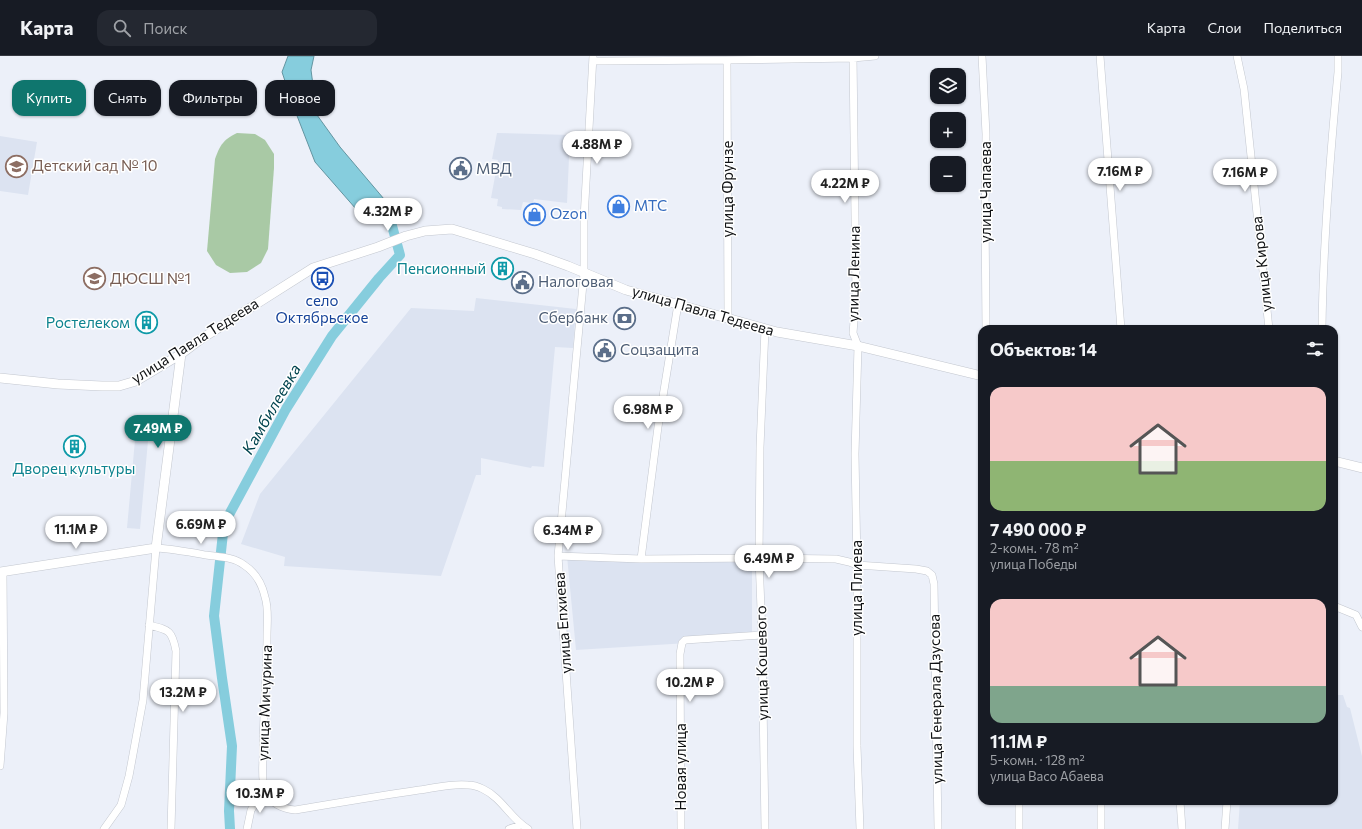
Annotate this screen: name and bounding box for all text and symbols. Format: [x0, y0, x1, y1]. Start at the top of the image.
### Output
search box [97, 10, 377, 46]
text: Карта [20, 16, 73, 39]
icon: search [111, 17, 133, 39]
text: Поиск [143, 19, 188, 37]
text: Карта [1147, 19, 1185, 36]
text: Слои [1207, 19, 1242, 36]
text: Поделиться [1264, 19, 1342, 36]
map controls [930, 68, 966, 192]
button: layers [930, 68, 966, 104]
chip: Купить [12, 80, 86, 116]
chip: Снять [94, 80, 161, 116]
chip: Фильтры [169, 80, 257, 116]
chip: Новое [265, 80, 335, 116]
button: + [930, 112, 966, 148]
pin: 4.88M ₽ [560, 131, 634, 165]
text: 4.88M ₽ [572, 136, 622, 152]
street label: улица Фрунзе [718, 141, 736, 237]
street label: улица Чапаева [976, 141, 994, 243]
school or university icon: Детский сад № 10 [3, 153, 29, 179]
place label: Детский сад № 10 [32, 156, 158, 174]
public building icon: МВД [447, 156, 473, 182]
button: − [930, 156, 966, 192]
pin: 7.16M ₽ [1083, 158, 1157, 192]
place label: МВД [476, 159, 512, 177]
pin: 7.16M ₽ [1208, 159, 1282, 193]
text: 7.16M ₽ [1097, 163, 1143, 179]
text: 7.16M ₽ [1222, 164, 1268, 180]
pin: 4.22M ₽ [808, 170, 882, 204]
text: 4.22M ₽ [820, 175, 870, 191]
shop icon: МТС [606, 193, 632, 219]
place label: МТС [634, 196, 667, 214]
pin: 4.32M ₽ [351, 198, 425, 232]
shop icon: Ozon [521, 201, 547, 227]
text: 4.32M ₽ [363, 203, 413, 219]
place label: Ozon [550, 204, 587, 222]
street label: улица Кирова [1247, 215, 1275, 313]
street label: улица Ленина [843, 226, 863, 322]
building icon: Пенсионный [489, 256, 515, 282]
place label: Пенсионный [397, 259, 486, 277]
bus stop icon: село Октябрьское [309, 265, 335, 291]
school or university icon: ДЮСШ №1 [81, 266, 107, 292]
place label: ДЮСШ №1 [110, 269, 191, 287]
public building icon: Налоговая [510, 269, 536, 295]
place label: Налоговая [538, 272, 614, 290]
street label: улица Павла Тедеева [630, 281, 776, 339]
place label: село Октябрьское [276, 291, 368, 326]
street label: улица Павла Тедеева [127, 294, 262, 387]
bank icon: Сбербанк [611, 305, 637, 331]
place label: Сбербанк [539, 308, 608, 326]
building icon: Ростелеком [133, 310, 159, 336]
place label: Ростелеком [46, 313, 130, 331]
public building icon: Соцзащита [592, 337, 618, 363]
icon: filters [1304, 338, 1326, 360]
text: Объектов: 14 [990, 339, 1097, 360]
place label: Соцзащита [620, 340, 699, 358]
water label: Камбилеевка [237, 360, 304, 457]
pin: 6.98M ₽ [611, 396, 685, 430]
text: 6.98M ₽ [623, 401, 673, 417]
icon: home [1122, 413, 1194, 485]
pin: 7.49M ₽ [121, 415, 195, 449]
text: 7.49M ₽ [133, 420, 183, 436]
building icon: Дворец культуры [61, 433, 87, 459]
place label: Дворец культуры [13, 459, 135, 477]
pin: 6.69M ₽ [164, 511, 238, 545]
pin: 11.1M ₽ [39, 516, 113, 550]
text: 6.69M ₽ [176, 516, 226, 532]
pin: 6.34M ₽ [531, 517, 605, 551]
text: 7 490 000 ₽ [990, 519, 1086, 540]
text: 11.1M ₽ [54, 521, 98, 537]
text: 6.34M ₽ [543, 522, 593, 538]
street label: улица Плиева [847, 540, 865, 636]
text: 2-комн. · 78 m² [990, 540, 1079, 556]
pin: 6.49M ₽ [732, 545, 806, 579]
text: 6.49M ₽ [744, 550, 794, 566]
text: улица Победы [990, 556, 1077, 572]
street label: улица Епхиева [549, 572, 575, 674]
street label: улица Кошевого [751, 605, 771, 721]
street label: улица Генерала Дзусова [925, 614, 945, 784]
icon: home [1122, 625, 1194, 697]
street label: улица Мичурина [253, 645, 275, 761]
pin: 10.2M ₽ [653, 669, 727, 703]
text: 10.2M ₽ [666, 674, 714, 690]
pin: 13.2M ₽ [146, 679, 220, 713]
text: 13.2M ₽ [159, 684, 207, 700]
street label: Новая улица [671, 723, 689, 811]
text: 11.1M ₽ [990, 731, 1047, 752]
text: 5-комн. · 128 m² [990, 752, 1085, 768]
text: улица Васо Абаева [990, 768, 1104, 784]
pin: 10.3M ₽ [223, 780, 297, 814]
text: 10.3M ₽ [236, 785, 284, 801]

